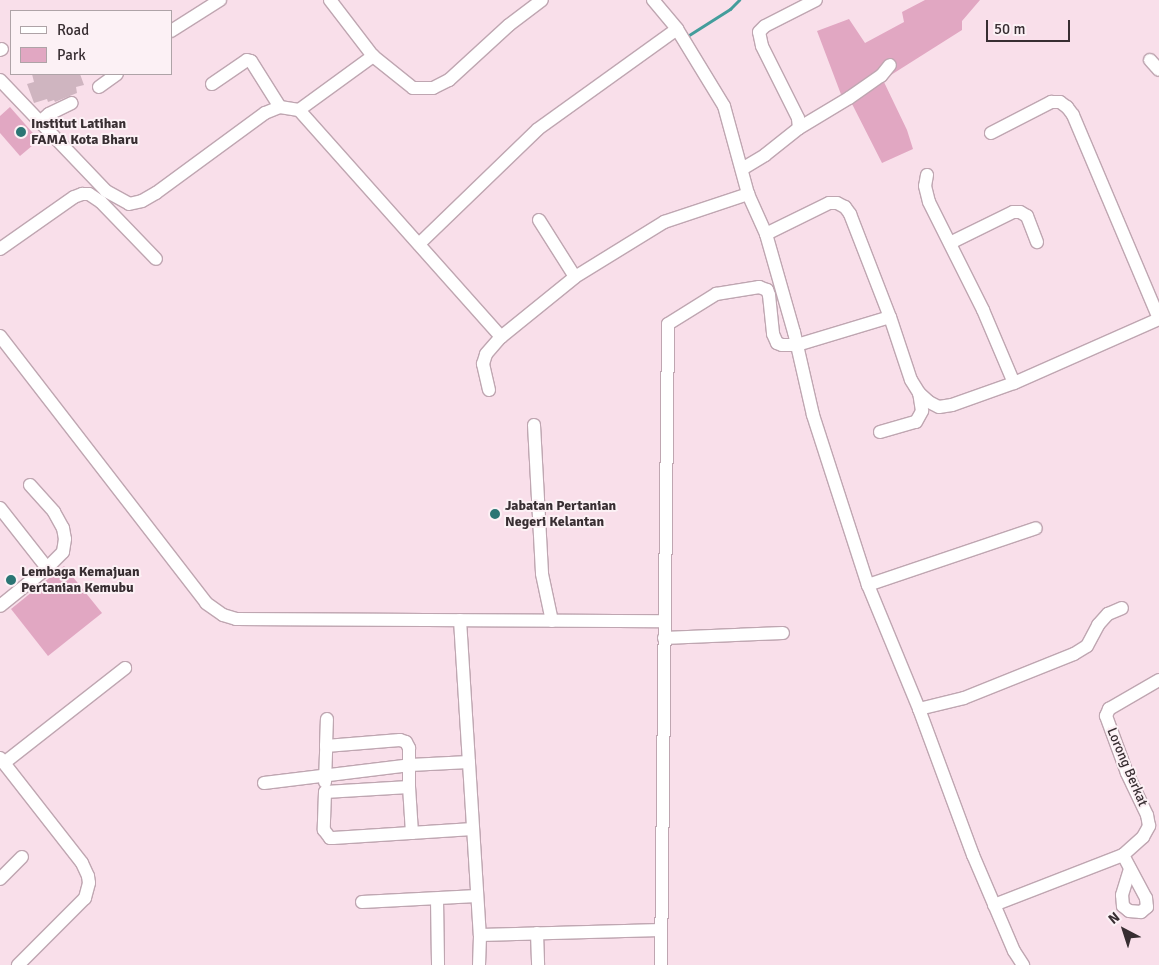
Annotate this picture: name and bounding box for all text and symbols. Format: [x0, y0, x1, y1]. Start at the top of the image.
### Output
legend [10, 10, 172, 75]
scale bar [989, 10, 1073, 42]
text: 50 m [994, 20, 1025, 38]
text: Road [57, 21, 89, 39]
text: Park [57, 46, 86, 64]
place label: Institut Latihan FAMA Kota Bharu [31, 116, 138, 148]
marker: Institut Latihan FAMA Kota Bharu [15, 126, 27, 138]
place label: Jabatan Pertanian Negeri Kelantan [505, 498, 616, 530]
marker: Jabatan Pertanian Negeri Kelantan [489, 508, 501, 520]
place label: Lembaga Kemajuan Pertanian Kemubu [21, 564, 140, 596]
marker: Lembaga Kemajuan Pertanian Kemubu [5, 574, 17, 586]
street label: Lorong Berkat [1103, 725, 1151, 809]
north arrow [1099, 905, 1149, 955]
text: N [1105, 908, 1123, 928]

